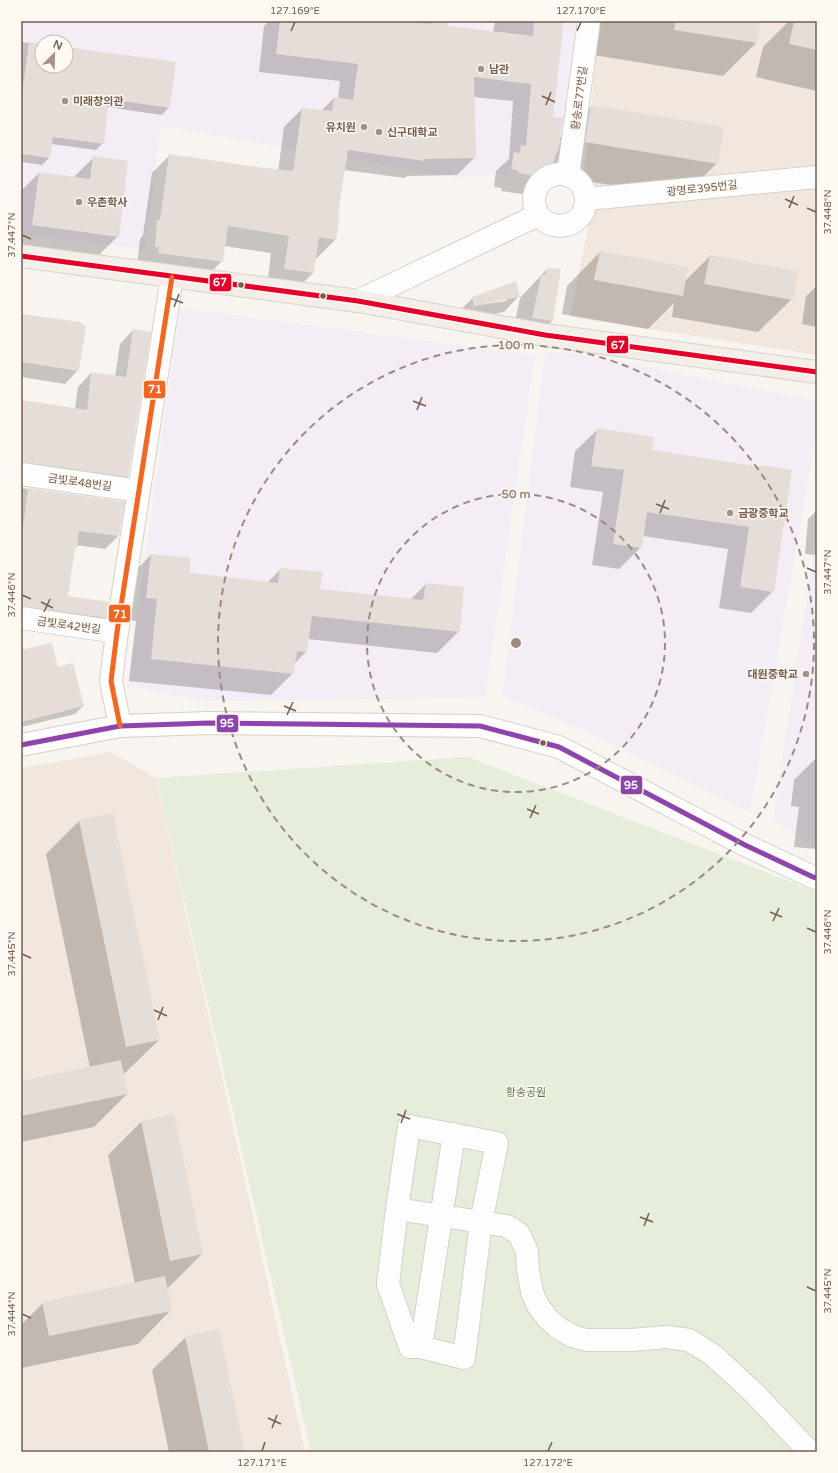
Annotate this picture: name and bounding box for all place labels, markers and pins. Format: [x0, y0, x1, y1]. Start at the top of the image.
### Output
place label: 남관 [489, 63, 509, 76]
marker: 남관 [476, 64, 486, 74]
place label: 미래창의관 [73, 95, 124, 108]
marker: 미래창의관 [60, 96, 70, 106]
place label: 유치원 [326, 121, 356, 134]
marker: 유치원 [359, 122, 369, 132]
place label: 신구대학교 [387, 126, 438, 139]
marker: 신구대학교 [374, 127, 384, 137]
place label: 우촌학사 [87, 196, 127, 209]
marker: 우촌학사 [74, 197, 84, 207]
unlabelled marker [236, 280, 246, 290]
unlabelled marker [318, 291, 328, 301]
place label: 금광중학교 [738, 507, 789, 520]
marker: 금광중학교 [725, 508, 735, 518]
centre of rings [509, 636, 523, 650]
place label: 대원중학교 [747, 668, 798, 681]
marker: 대원중학교 [801, 669, 811, 679]
unlabelled marker [538, 738, 548, 748]

